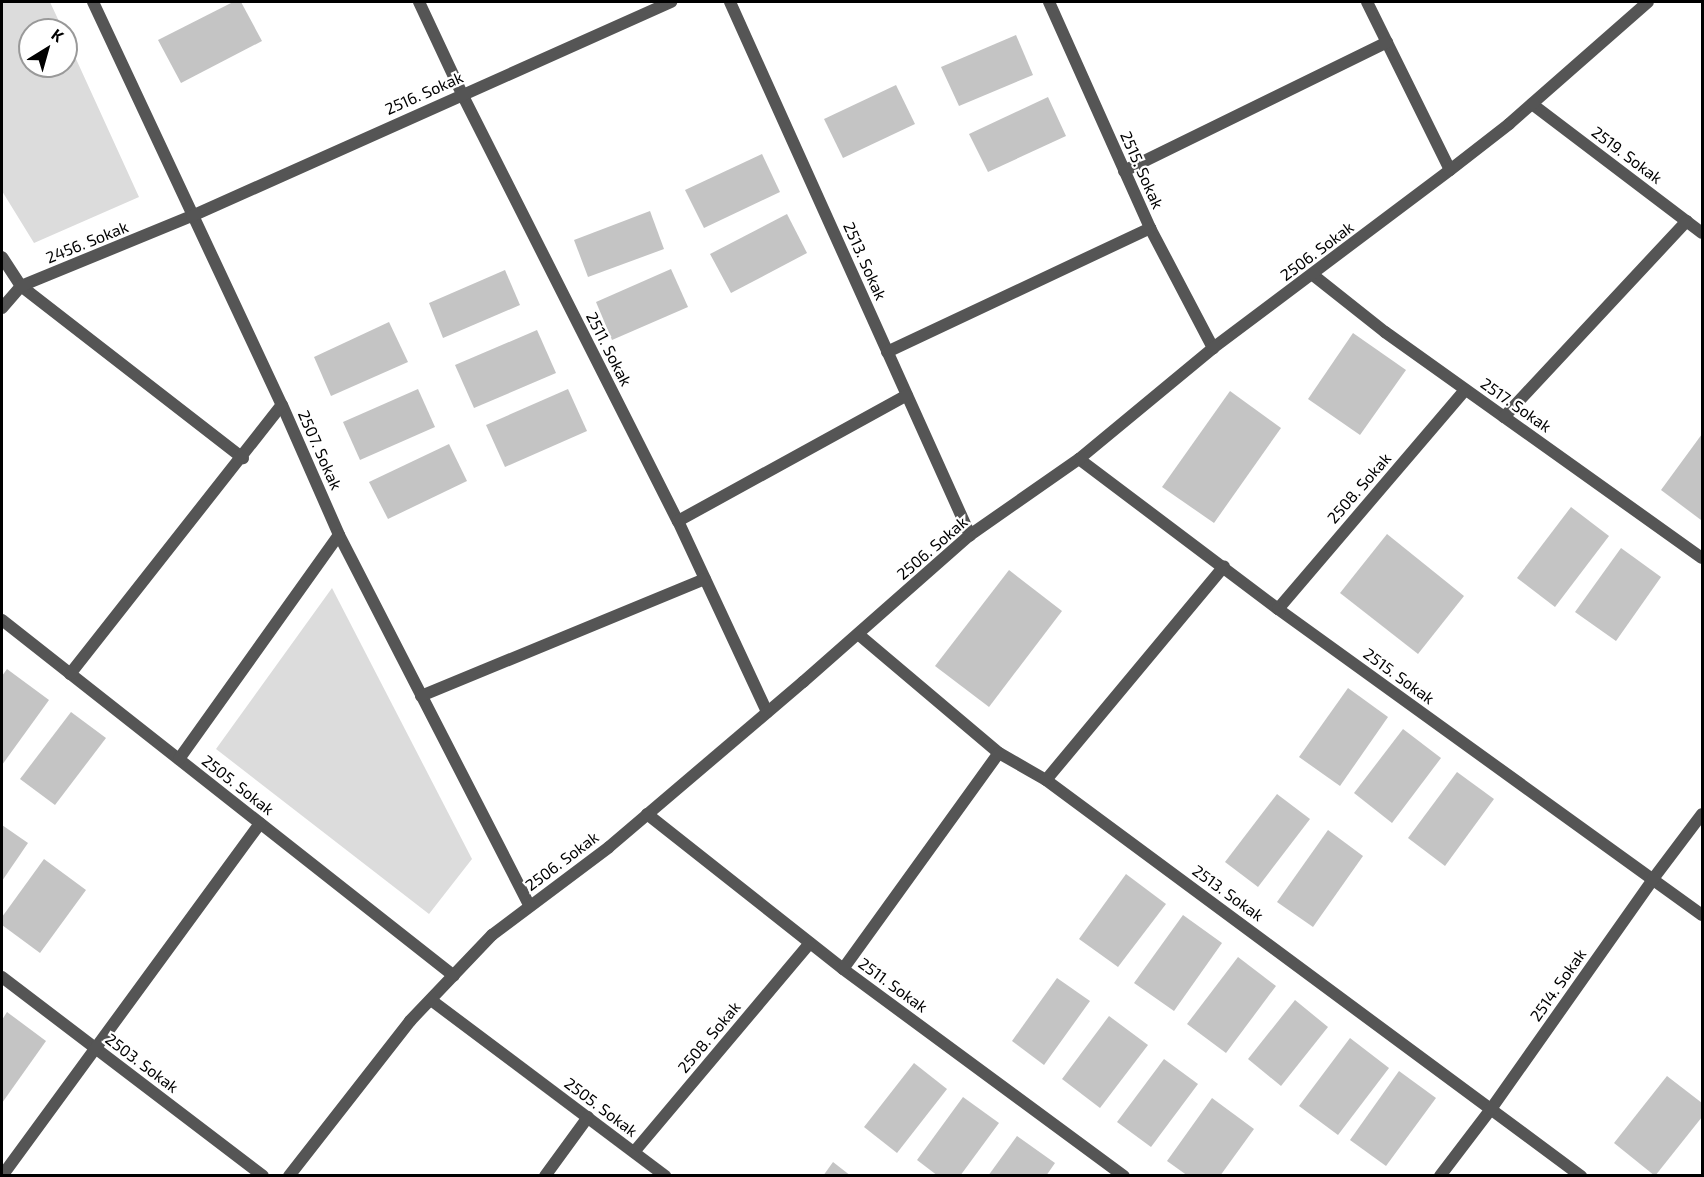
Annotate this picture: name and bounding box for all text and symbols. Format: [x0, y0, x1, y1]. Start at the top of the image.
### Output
north arrow [18, 18, 78, 78]
text: K [48, 24, 68, 45]
street label: 2516. Sokak [382, 67, 466, 119]
street label: 2519. Sokak [1588, 122, 1666, 188]
street label: 2515. Sokak [1116, 128, 1168, 212]
street label: 2456. Sokak [43, 217, 131, 267]
street label: 2506. Sokak [1277, 217, 1357, 285]
street label: 2513. Sokak [839, 219, 891, 303]
street label: 2511. Sokak [582, 309, 636, 389]
street label: 2517. Sokak [1477, 374, 1555, 436]
street label: 2507. Sokak [294, 407, 346, 493]
street label: 2508. Sokak [1323, 449, 1395, 527]
street label: 2506. Sokak [893, 512, 971, 584]
street label: 2515. Sokak [1360, 644, 1438, 708]
street label: 2505. Sokak [198, 751, 278, 819]
street label: 2506. Sokak [522, 827, 602, 895]
street label: 2513. Sokak [1189, 861, 1267, 925]
street label: 2514. Sokak [1526, 945, 1590, 1025]
street label: 2511. Sokak [855, 954, 931, 1016]
street label: 2508. Sokak [674, 997, 744, 1077]
street label: 2503. Sokak [102, 1029, 182, 1097]
street label: 2505. Sokak [561, 1073, 641, 1141]

